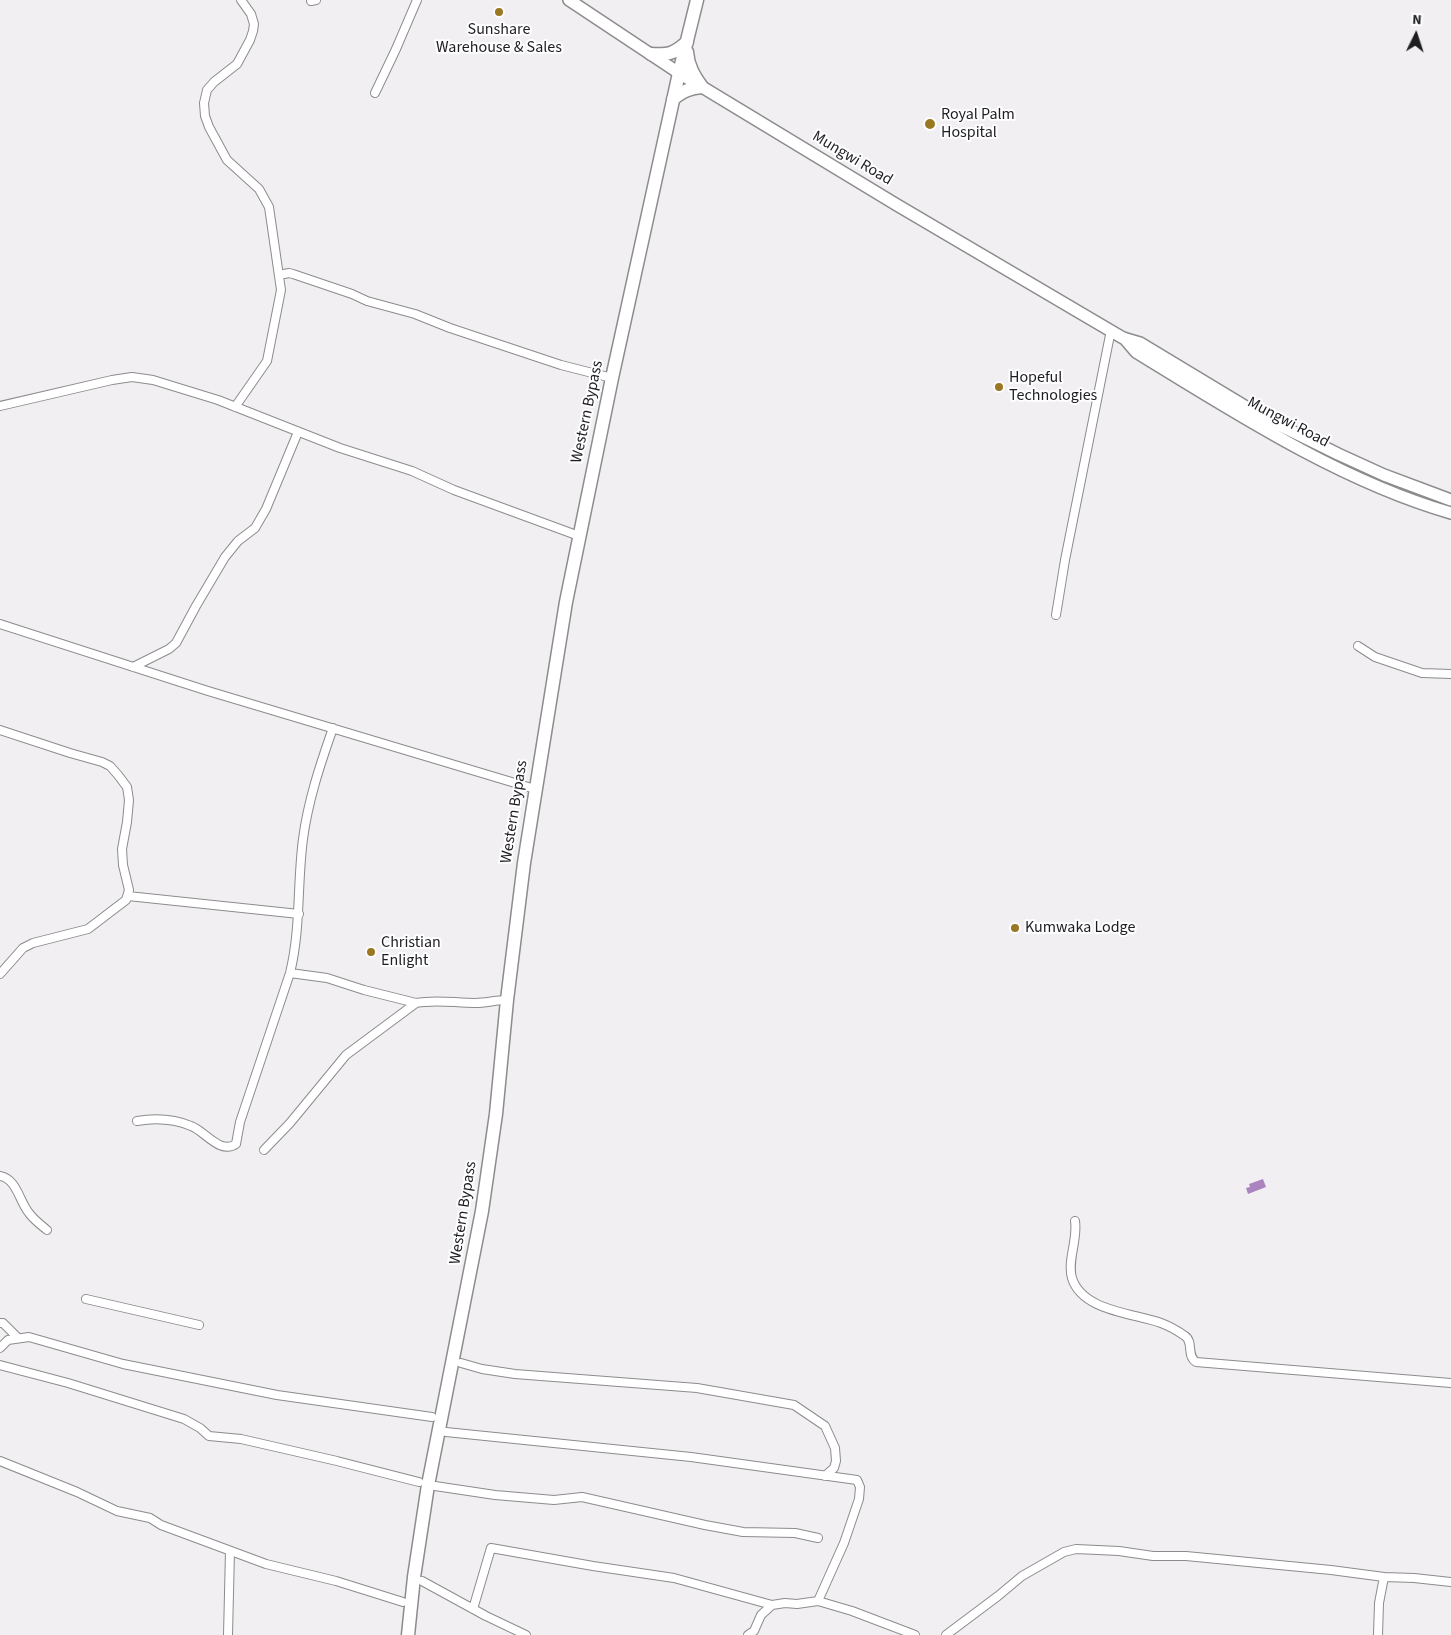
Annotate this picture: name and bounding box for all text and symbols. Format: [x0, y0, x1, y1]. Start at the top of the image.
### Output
marker: Sunshare Warehouse & Sales [493, 6, 505, 18]
north arrow [1391, 10, 1441, 60]
text: N [1412, 10, 1422, 30]
place label: Sunshare Warehouse & Sales [436, 20, 562, 58]
place label: Royal Palm Hospital [941, 105, 1015, 143]
marker: Royal Palm Hospital [923, 117, 937, 131]
street label: Mungwi Road [808, 128, 896, 190]
street label: Western Bypass [568, 359, 608, 465]
place label: Hopeful Technologies [1009, 368, 1097, 406]
marker: Hopeful Technologies [993, 381, 1005, 393]
street label: Mungwi Road [1244, 393, 1332, 453]
street label: Western Bypass [497, 759, 533, 865]
place label: Kumwaka Lodge [1025, 918, 1135, 938]
marker: Kumwaka Lodge [1009, 922, 1021, 934]
place label: Christian Enlight [381, 933, 441, 971]
marker: Christian Enlight [365, 946, 377, 958]
street label: Western Bypass [446, 1160, 482, 1266]

